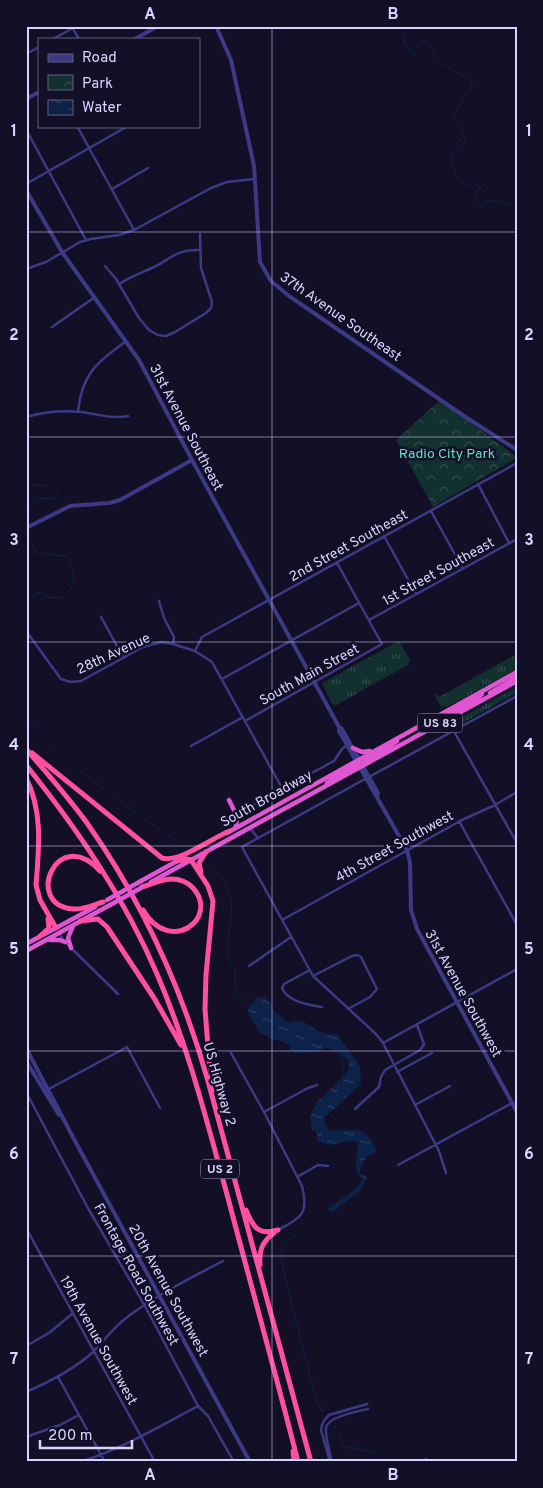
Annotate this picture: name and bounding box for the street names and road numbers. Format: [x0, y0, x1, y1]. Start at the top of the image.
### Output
street label: 37th Avenue Southeast [276, 269, 404, 366]
street label: 31st Avenue Southeast [145, 361, 226, 494]
street label: 2nd Street Southeast [286, 507, 411, 586]
street label: 1st Street Southeast [380, 535, 498, 610]
street label: 28th Avenue [74, 630, 153, 679]
street label: South Main Street [257, 641, 363, 710]
road number: US 83 [418, 714, 462, 732]
street label: South Broadway [218, 767, 316, 832]
street label: 4th Street Southwest [333, 808, 457, 887]
street label: 31st Avenue Southwest [420, 927, 505, 1061]
street label: US Highway 2 [198, 1040, 239, 1128]
road number: US 2 [201, 1160, 239, 1178]
street label: Frontage Road Southwest [89, 1201, 182, 1349]
street label: 20th Avenue Southwest [124, 1222, 211, 1360]
street label: 19th Avenue Southwest [55, 1273, 140, 1408]

